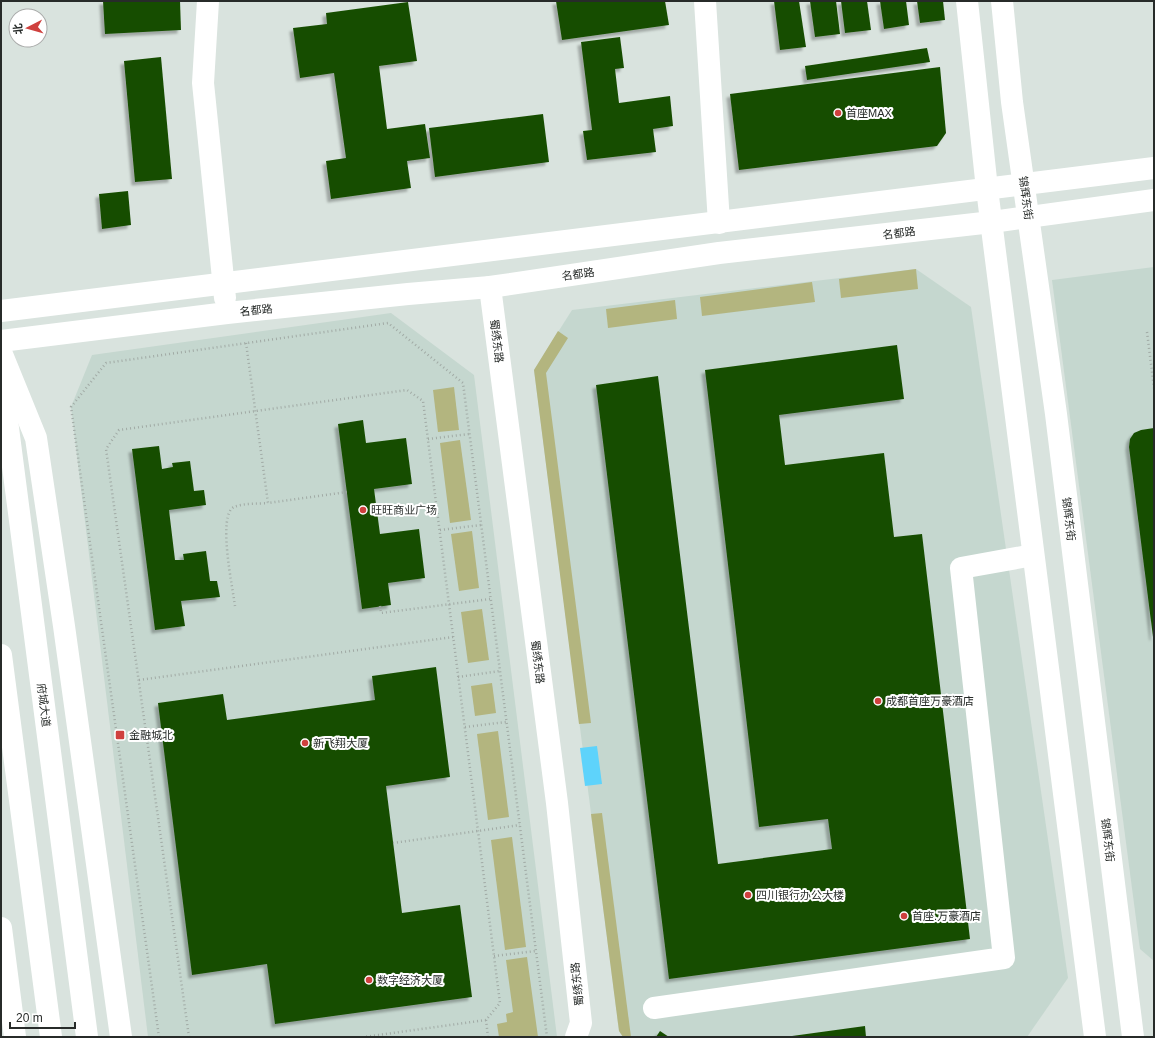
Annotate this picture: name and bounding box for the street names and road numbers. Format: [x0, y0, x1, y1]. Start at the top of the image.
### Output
street label: 锦辉东街 [1017, 175, 1035, 221]
street label: 名都路 [882, 225, 916, 241]
street label: 名都路 [561, 266, 595, 282]
street label: 名都路 [239, 302, 273, 318]
street label: 蜀绣东路 [488, 318, 506, 364]
street label: 锦辉东街 [1060, 496, 1078, 542]
street label: 蜀绣东路 [529, 639, 547, 685]
street label: 府城大道 [35, 682, 53, 728]
street label: 锦辉东街 [1099, 817, 1117, 863]
street label: 蜀绣东路 [569, 961, 585, 1007]

